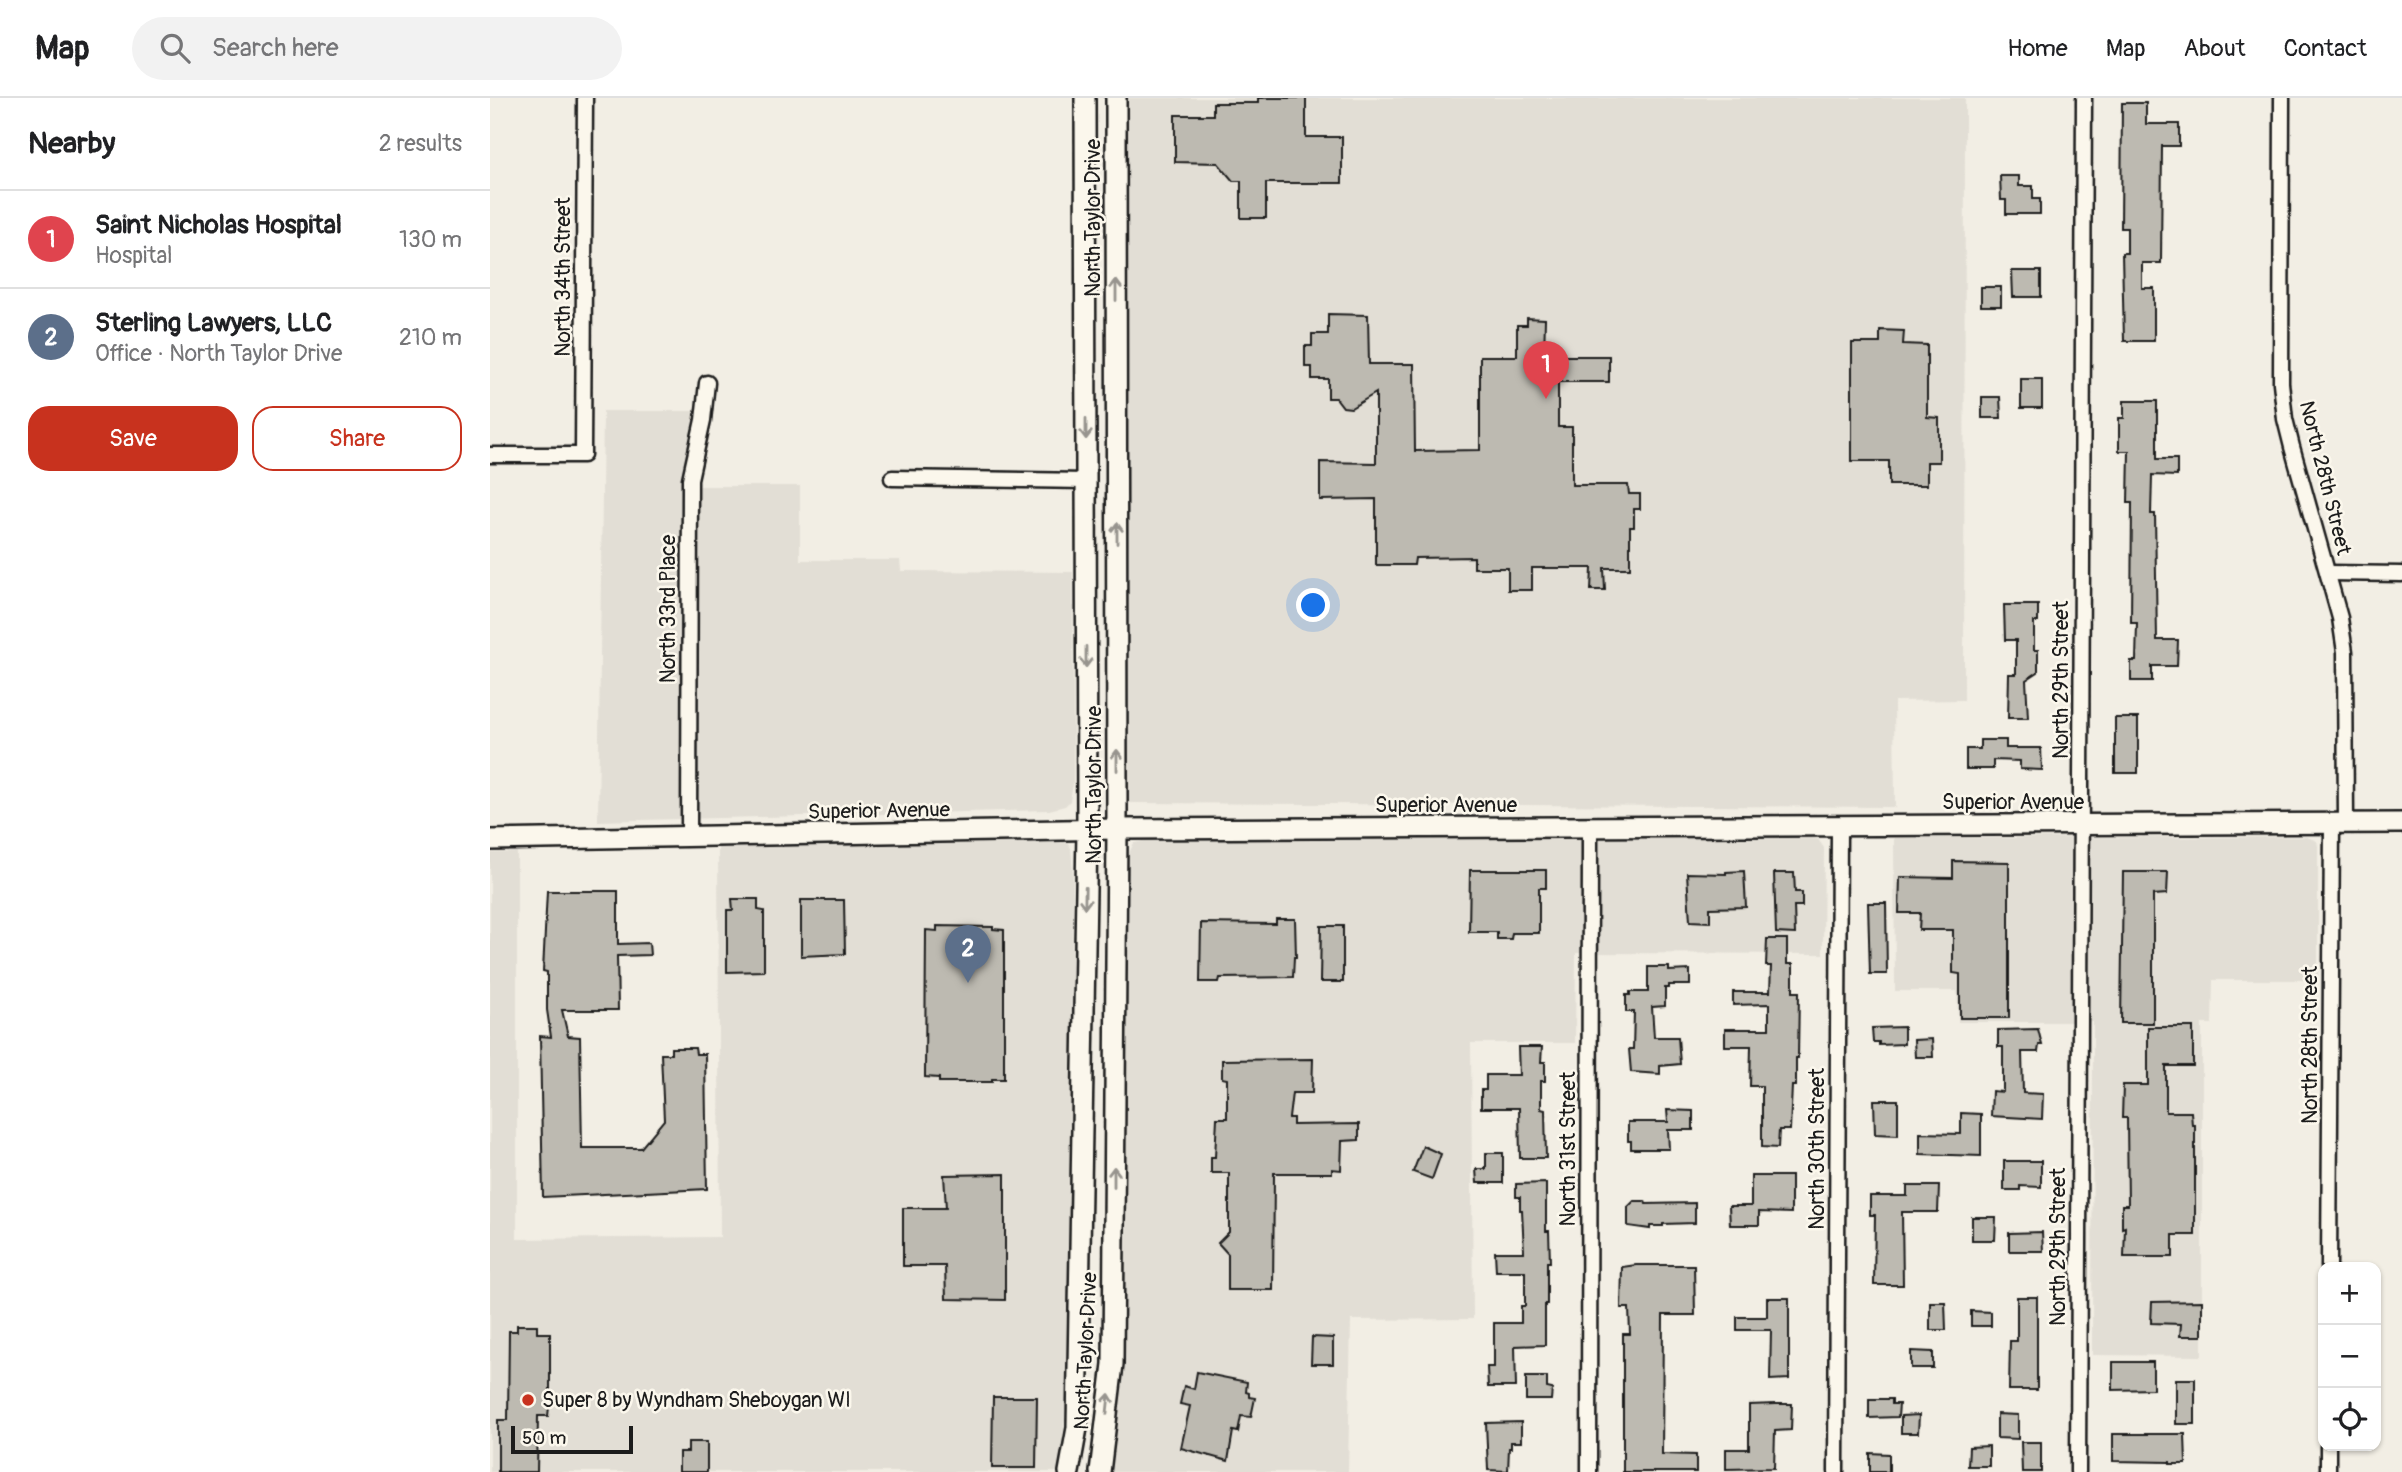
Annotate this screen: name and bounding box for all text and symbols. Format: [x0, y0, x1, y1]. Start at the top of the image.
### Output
search box [132, 17, 622, 80]
text: Map [35, 28, 90, 69]
icon: search [156, 29, 194, 67]
text: Search here [212, 32, 339, 64]
text: Home [2007, 34, 2068, 63]
text: Map [2106, 34, 2146, 63]
text: About [2184, 34, 2246, 63]
text: Contact [2284, 34, 2367, 63]
text: Nearby [28, 125, 115, 162]
text: 2 results [379, 129, 462, 158]
street label: North Taylor Drive [1080, 138, 1107, 297]
street label: North 34th Street [550, 197, 577, 357]
text: Saint Nicholas Hospital [95, 209, 342, 241]
text: 1 [47, 225, 56, 254]
text: 130 m [399, 225, 462, 254]
text: Hospital [95, 241, 173, 270]
one-way arrow [1109, 278, 1123, 301]
text: Sterling Lawyers, LLC [95, 307, 332, 339]
text: 2 [45, 323, 57, 352]
text: 210 m [399, 323, 462, 352]
text: Office · North Taylor Drive [95, 339, 342, 368]
pin: 1 [1523, 341, 1569, 399]
street label: North 28th Street [2293, 398, 2357, 558]
button: Save [28, 406, 238, 471]
button: Share [252, 406, 462, 471]
one-way arrow [1079, 417, 1093, 440]
one-way arrow [1110, 522, 1124, 545]
street label: North 33rd Place [655, 534, 682, 683]
your location [1296, 588, 1330, 622]
street label: North 29th Street [2048, 600, 2075, 759]
one-way arrow [1079, 645, 1093, 668]
street label: North Taylor Drive [1081, 705, 1108, 864]
one-way arrow [1110, 749, 1124, 772]
street label: Superior Avenue [1942, 789, 2085, 816]
street label: Superior Avenue [1375, 792, 1518, 819]
street label: Superior Avenue [808, 796, 951, 826]
one-way arrow [1078, 886, 1092, 909]
pin: 2 [945, 925, 991, 983]
street label: North 28th Street [2297, 965, 2324, 1124]
street label: North 30th Street [1804, 1068, 1831, 1230]
street label: North 31st Street [1555, 1071, 1582, 1227]
one-way arrow [1107, 1166, 1121, 1189]
street label: North 29th Street [2045, 1167, 2072, 1326]
map controls [2318, 1262, 2381, 1451]
button: + [2318, 1262, 2381, 1325]
street label: North Taylor Drive [1068, 1271, 1104, 1431]
button: − [2318, 1325, 2381, 1388]
place label: Super 8 by Wyndham Sheboygan WI [542, 1387, 851, 1414]
button: locate [2318, 1388, 2381, 1451]
marker: Super 8 by Wyndham Sheboygan WI [520, 1392, 536, 1408]
one-way arrow [1102, 1394, 1115, 1416]
scale bar [511, 1423, 634, 1455]
text: 50 m [522, 1426, 566, 1450]

